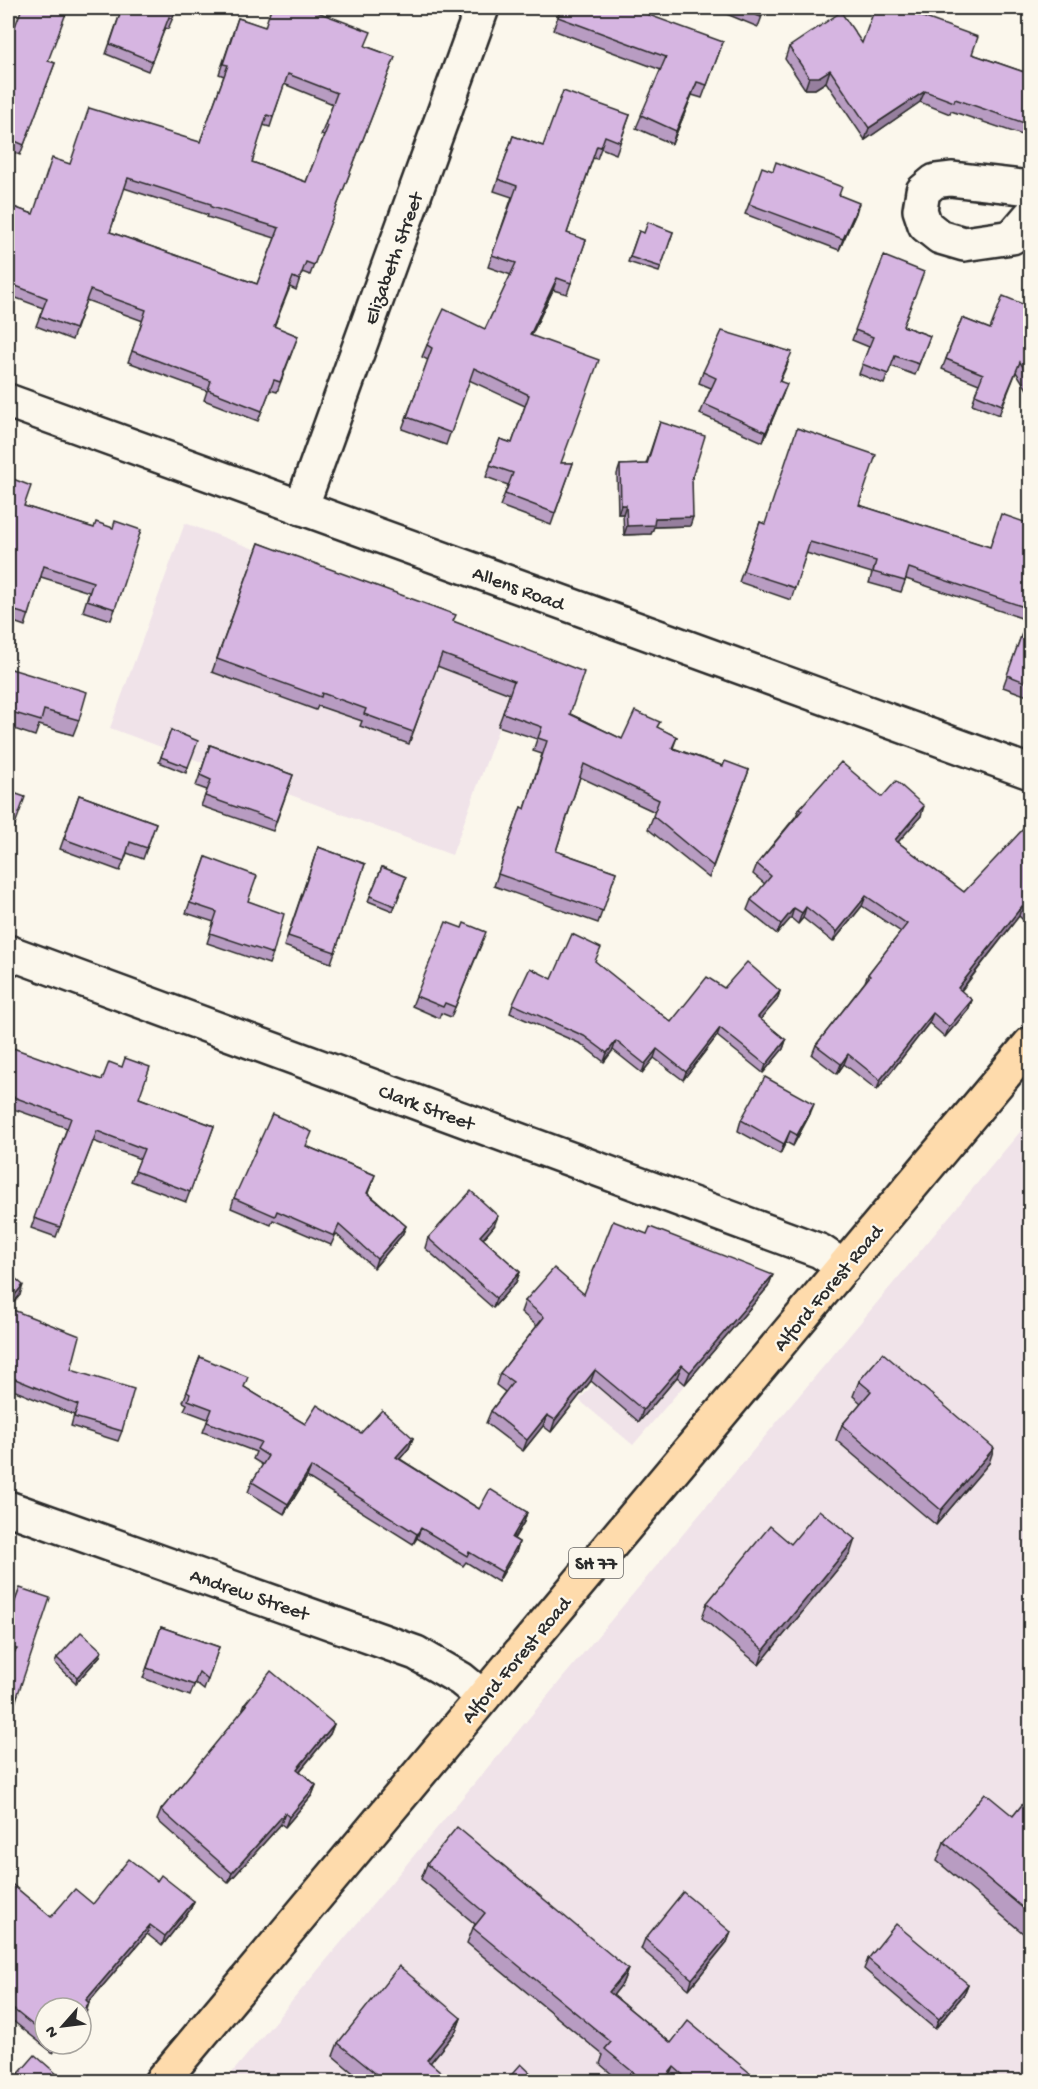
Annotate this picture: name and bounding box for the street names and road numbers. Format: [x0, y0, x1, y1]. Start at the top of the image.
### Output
street label: Elizabeth Street [361, 188, 430, 328]
street label: Allens Road [469, 563, 569, 618]
street label: Clark Street [375, 1081, 479, 1138]
street label: Alford Forest Road [770, 1220, 891, 1357]
road number: SH 77 [569, 1548, 623, 1578]
street label: Andrew Street [187, 1565, 313, 1628]
street label: Alford Forest Road [458, 1592, 579, 1729]

